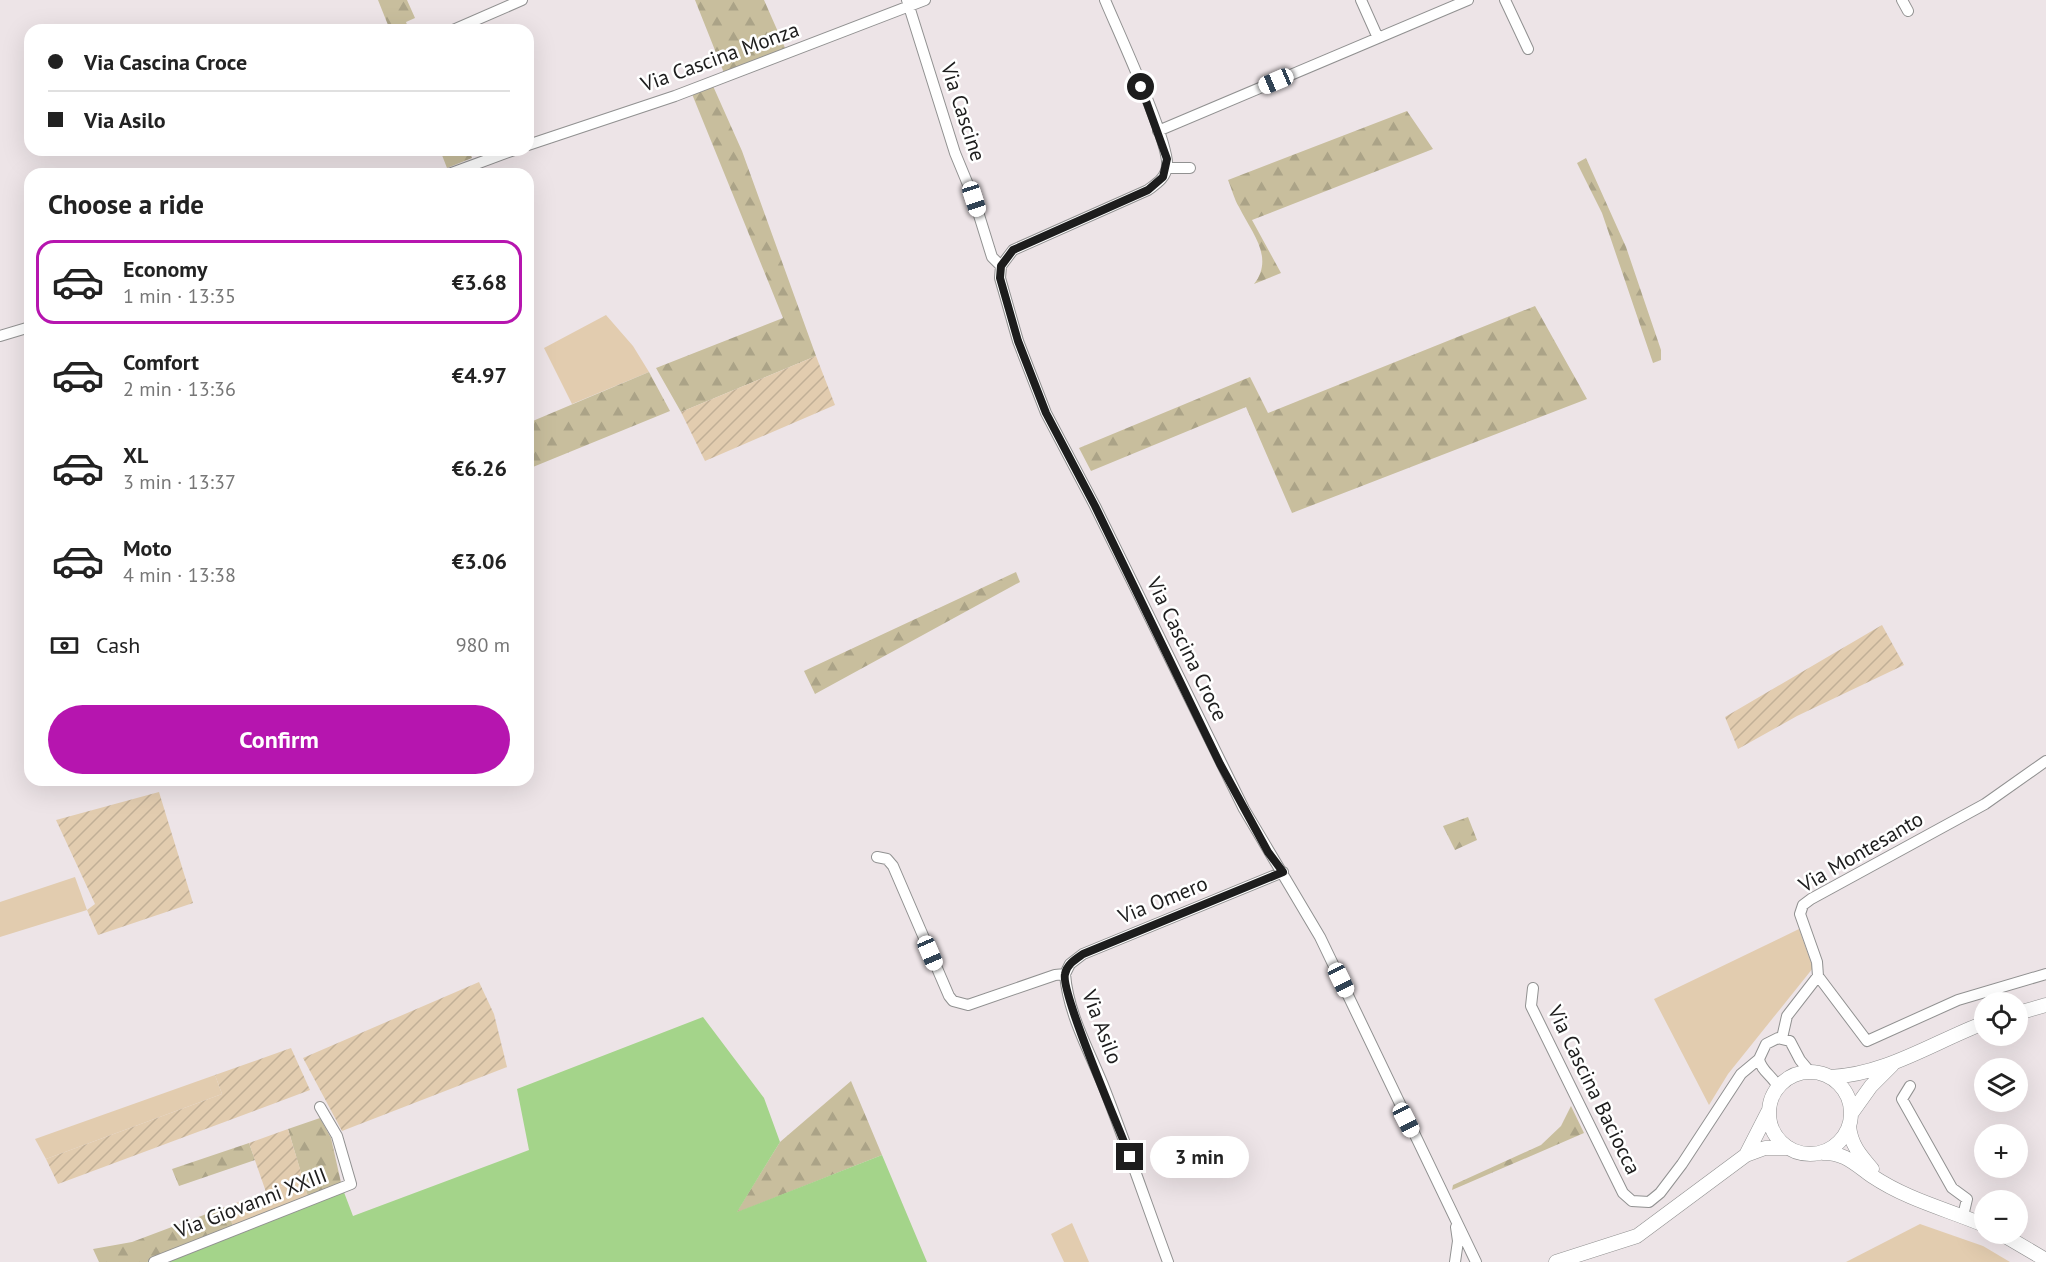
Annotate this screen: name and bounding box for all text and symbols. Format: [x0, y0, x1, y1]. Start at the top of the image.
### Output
street label: Via Cascina Monza [636, 15, 803, 98]
text: Via Cascina Croce [84, 48, 247, 76]
street label: Via Cascine [935, 58, 992, 164]
car [1256, 66, 1296, 96]
route start [1127, 73, 1154, 100]
text: Via Asilo [84, 106, 166, 134]
car [960, 179, 988, 219]
text: Choose a ride [48, 187, 204, 221]
icon: car [51, 255, 105, 309]
text: Economy [123, 255, 207, 283]
text: €3.68 [452, 268, 507, 296]
text: 1 min · 13:35 [123, 283, 236, 309]
icon: car [51, 348, 105, 402]
text: Comfort [123, 348, 199, 376]
text: €4.97 [452, 361, 507, 389]
text: 2 min · 13:36 [123, 376, 236, 402]
icon: car [51, 441, 105, 495]
text: XL [123, 441, 148, 469]
text: €6.26 [452, 454, 507, 482]
text: 3 min · 13:37 [123, 469, 236, 495]
icon: car [51, 534, 105, 588]
text: Moto [123, 534, 172, 562]
text: €3.06 [452, 547, 507, 575]
text: 4 min · 13:38 [123, 562, 236, 588]
street label: Via Cascina Croce [1141, 572, 1234, 725]
icon: cash [48, 629, 81, 662]
text: Cash [96, 631, 140, 659]
text: 980 m [456, 632, 510, 658]
button: Confirm [48, 705, 510, 774]
street label: Via Montesanto [1793, 805, 1928, 899]
street label: Via Omero [1113, 869, 1211, 930]
car [915, 933, 945, 973]
car [1325, 960, 1357, 1000]
street label: Via Asilo [1076, 985, 1129, 1068]
map controls [1974, 992, 2028, 1244]
button: locate [1974, 992, 2028, 1046]
street label: Via Cascina Baciocca [1541, 1000, 1647, 1179]
button: layers [1974, 1058, 2028, 1112]
car [1390, 1100, 1422, 1140]
button: + [1974, 1124, 2028, 1178]
callout: 3 min [1151, 1136, 1250, 1178]
route end [1116, 1143, 1143, 1170]
text: 3 min [1175, 1144, 1224, 1170]
street label: Via Giovanni XXIII [170, 1161, 331, 1244]
button: − [1974, 1190, 2028, 1244]

